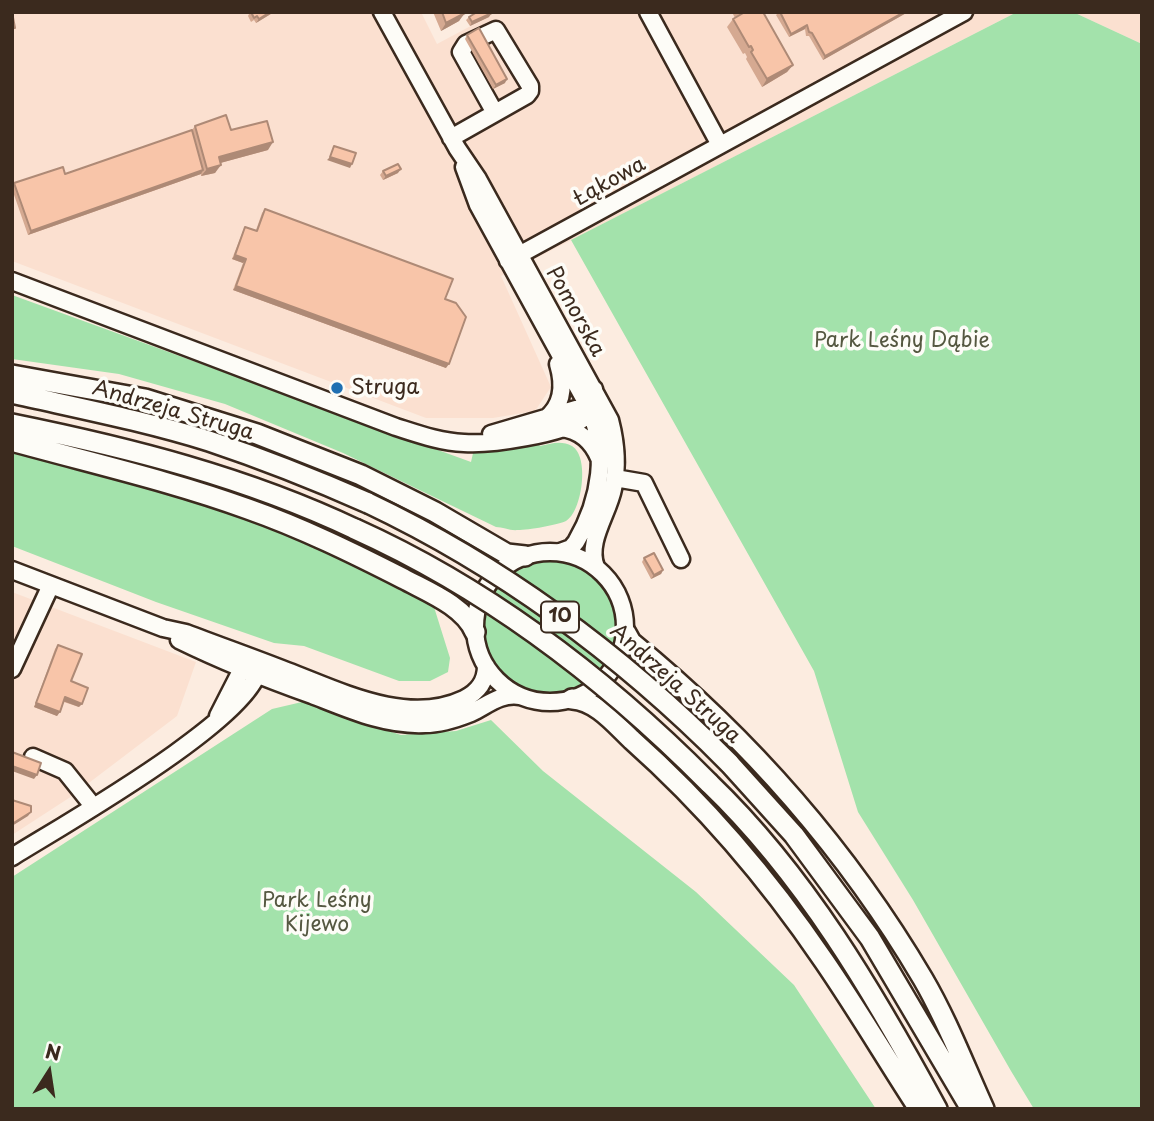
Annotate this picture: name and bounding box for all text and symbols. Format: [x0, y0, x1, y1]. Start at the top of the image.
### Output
street label: Łąkowa [570, 152, 650, 212]
street label: Pomorska [540, 263, 610, 361]
park label: Park Leśny Dąbie [814, 328, 990, 354]
place label: Struga [351, 375, 419, 401]
street label: Andrzeja Struga [89, 376, 257, 446]
marker: Struga [329, 380, 345, 396]
road number: 10 [541, 602, 579, 632]
street label: Andrzeja Struga [605, 619, 745, 749]
park label: Park Leśny Kijewo [262, 888, 372, 938]
text: N [43, 1036, 64, 1067]
north arrow [14, 1037, 84, 1107]

